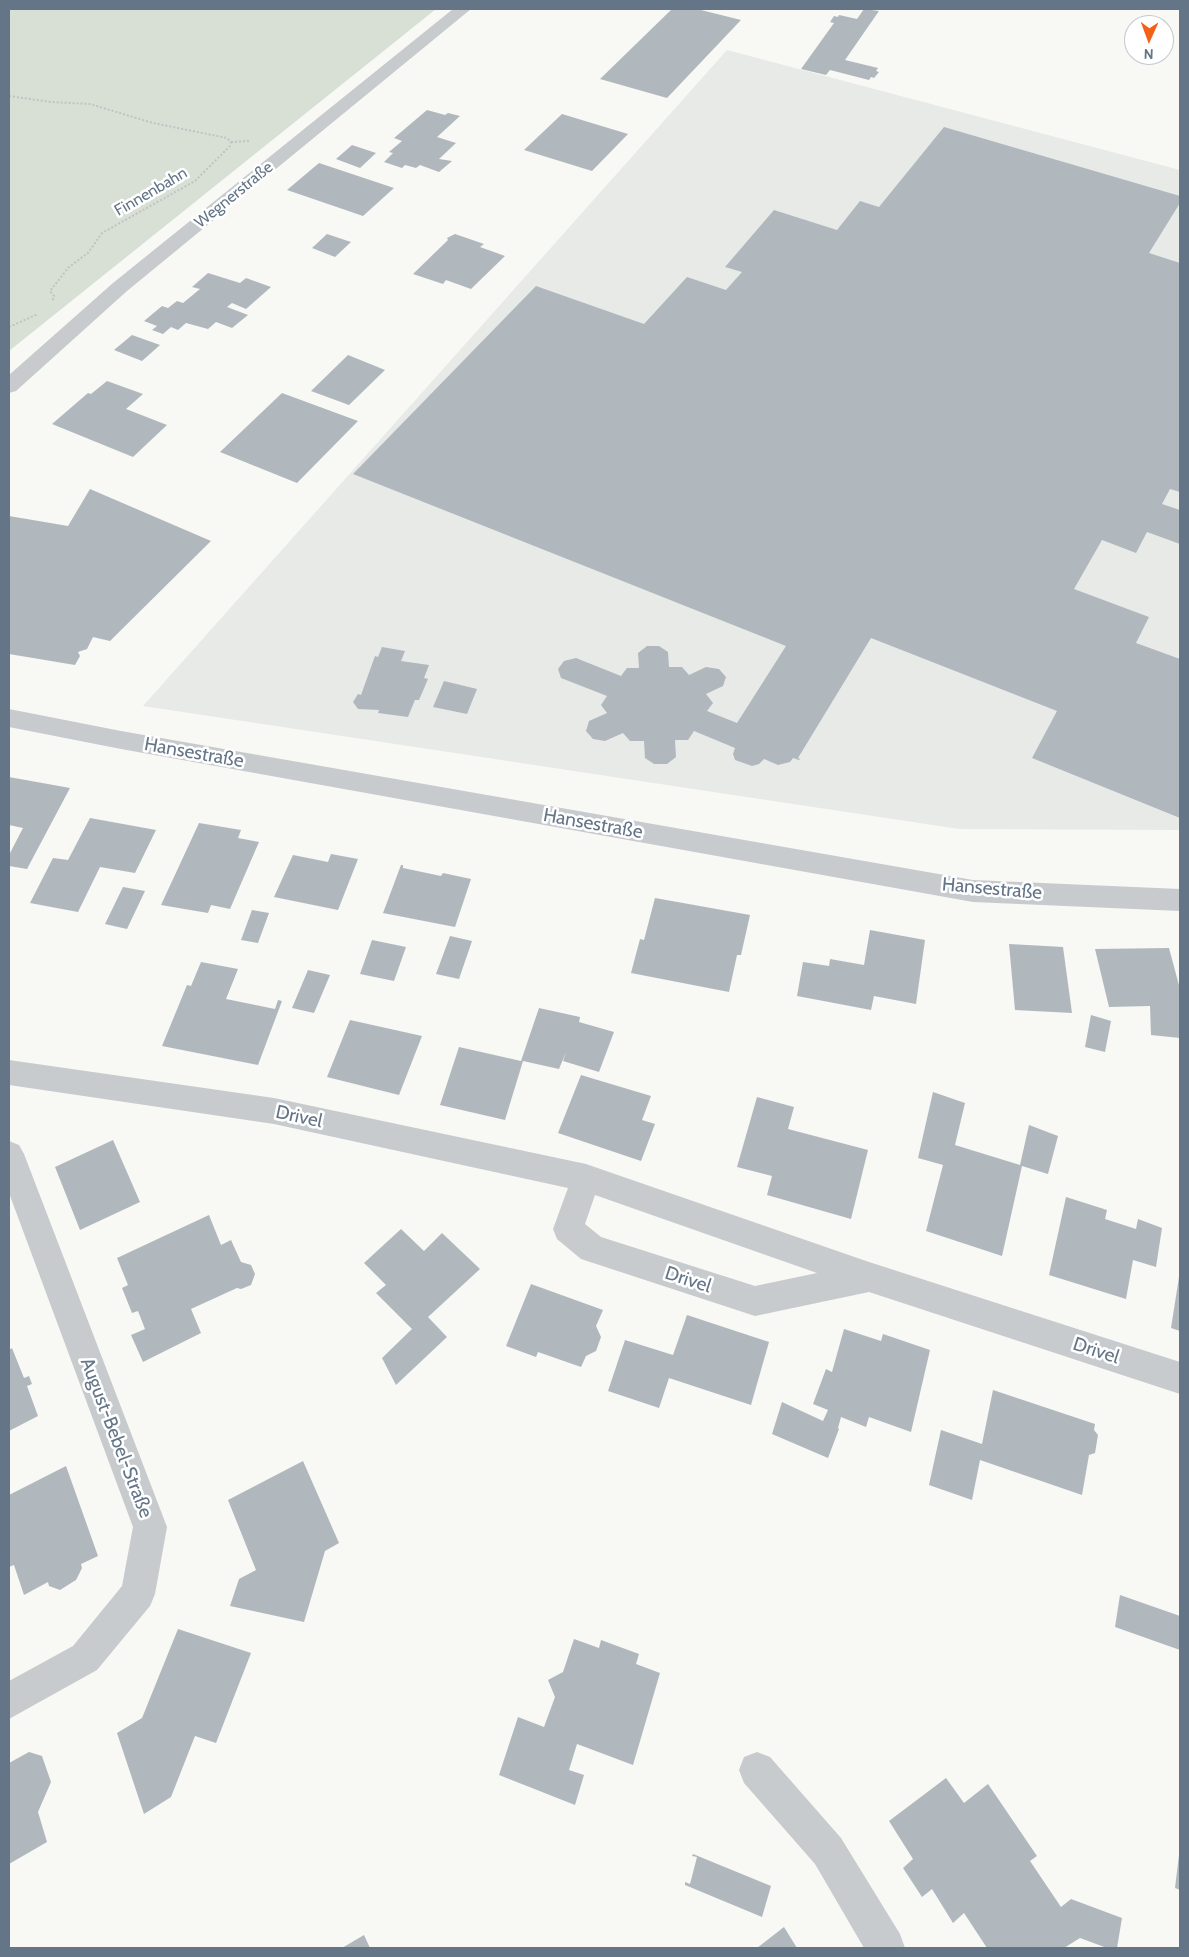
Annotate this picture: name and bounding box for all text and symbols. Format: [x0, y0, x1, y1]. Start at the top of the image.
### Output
north arrow [1124, 15, 1174, 65]
text: N [1143, 45, 1154, 63]
street label: Wegnerstraße [191, 158, 277, 232]
street label: Finnenbahn [111, 163, 191, 221]
street label: Hansestraße [143, 733, 245, 773]
street label: Hansestraße [542, 804, 644, 844]
street label: Hansestraße [941, 873, 1043, 905]
street label: Drivel [274, 1101, 324, 1133]
street label: Drivel [662, 1262, 714, 1298]
street label: Drivel [1070, 1333, 1122, 1369]
street label: August-Bebel-Straße [75, 1355, 157, 1521]

